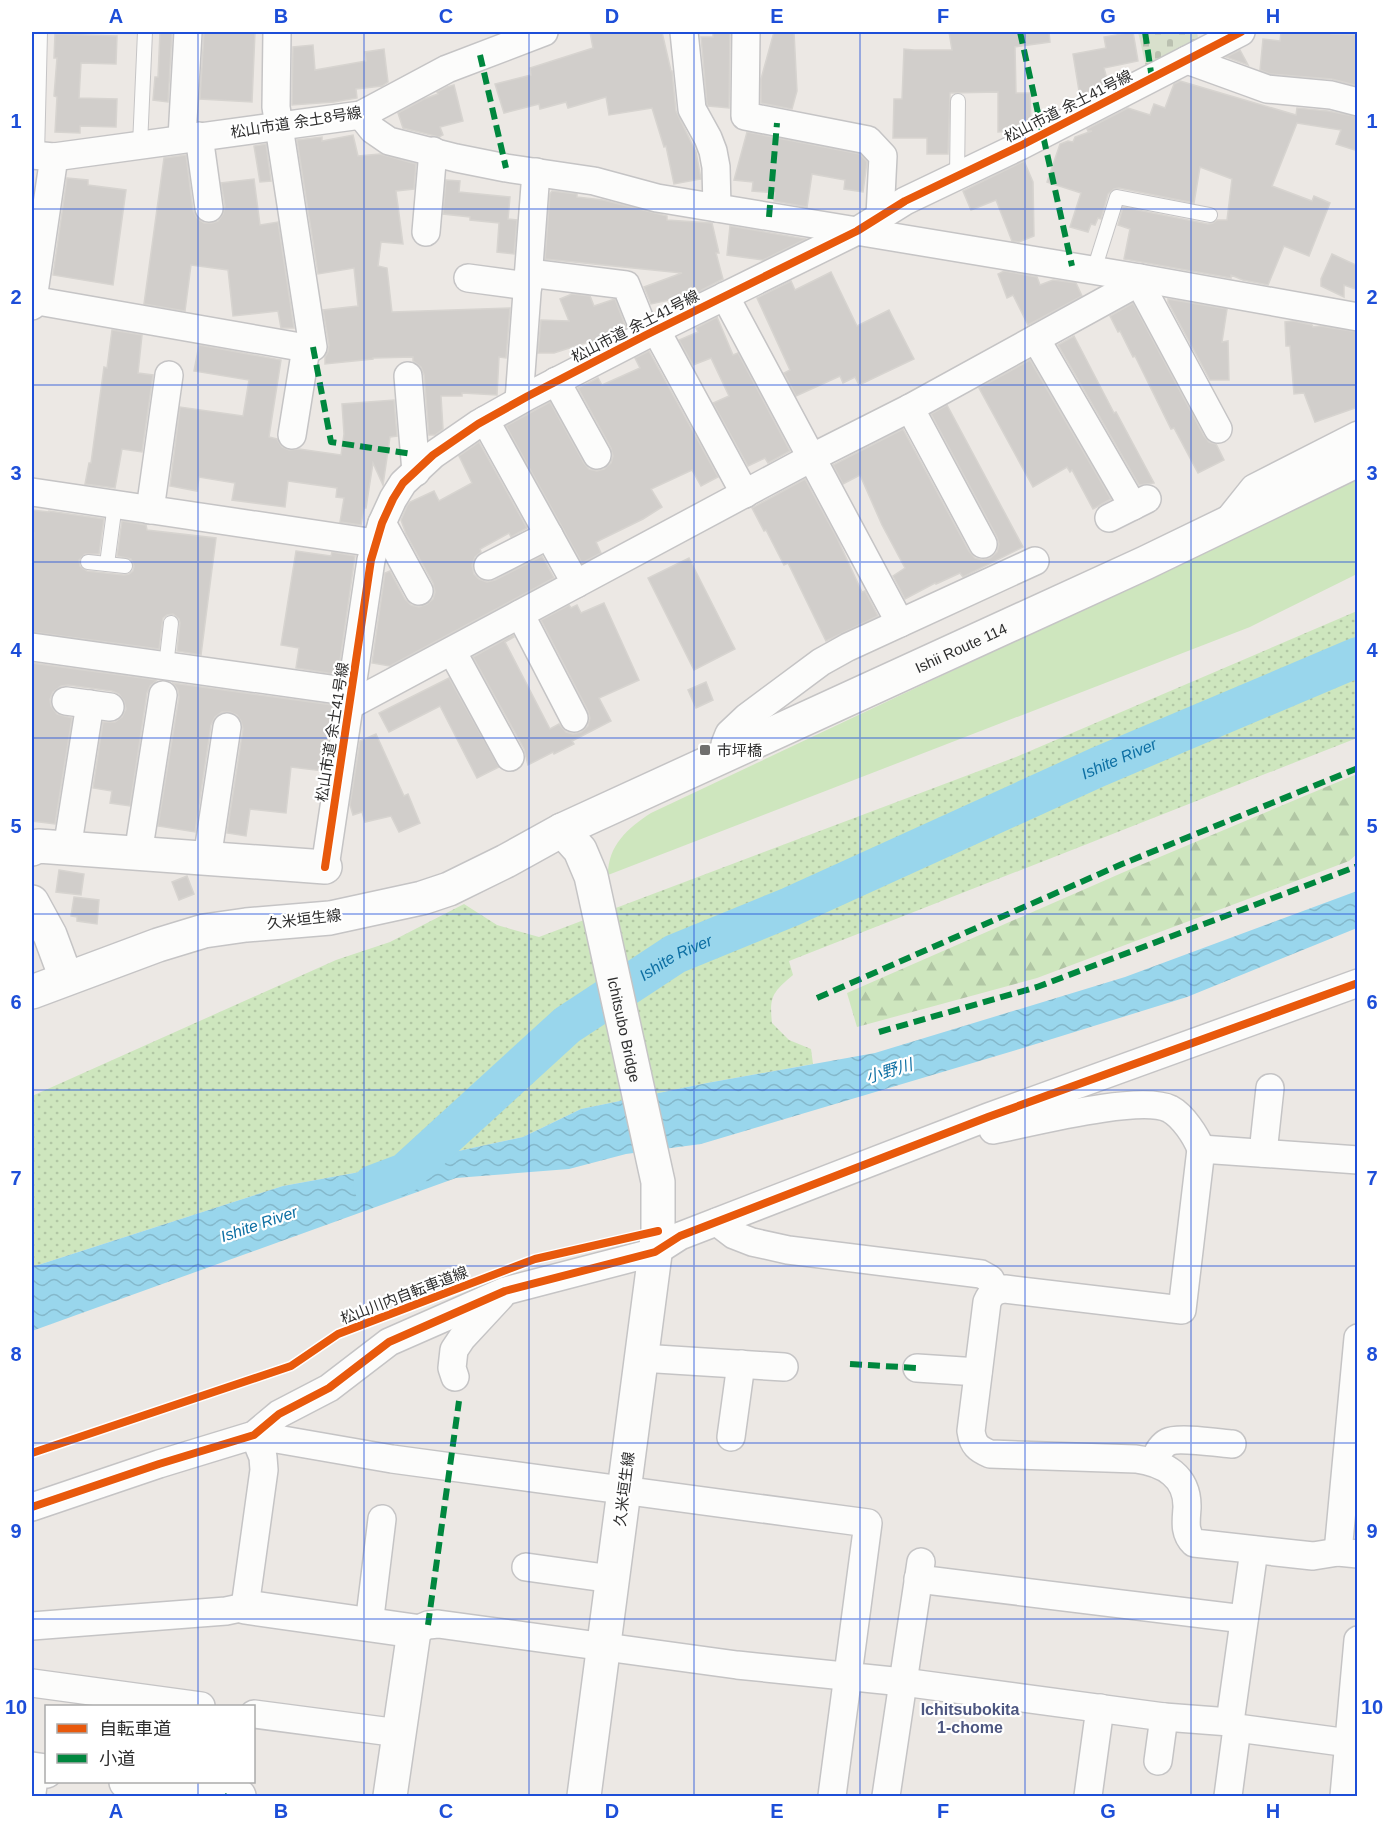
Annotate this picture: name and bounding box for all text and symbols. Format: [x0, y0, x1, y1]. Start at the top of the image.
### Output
text: A [109, 5, 123, 27]
text: B [274, 5, 288, 27]
text: C [439, 5, 453, 27]
text: D [605, 5, 619, 27]
text: E [770, 5, 784, 27]
text: F [937, 5, 949, 27]
text: G [1100, 5, 1116, 27]
text: H [1266, 5, 1280, 27]
street label: 松山市道 余土41号線 [1001, 66, 1135, 146]
street label: 松山市道 余土8号線 [229, 103, 363, 141]
text: 1 [10, 110, 22, 132]
text: 1 [1366, 110, 1378, 132]
text: 2 [10, 286, 22, 308]
street label: 松山市道 余土41号線 [568, 286, 702, 366]
text: 2 [1366, 286, 1378, 308]
text: 3 [10, 462, 22, 484]
text: 3 [1366, 462, 1378, 484]
street label: Ishii Route 114 [912, 619, 1009, 676]
text: 4 [10, 639, 22, 661]
text: 4 [1366, 639, 1378, 661]
street label: 松山市道 余土41号線 [313, 661, 351, 803]
water label: Ishite River [1079, 735, 1160, 782]
place label: 市坪橋 [717, 742, 762, 759]
marker: 市坪橋 [698, 743, 712, 757]
text: 5 [10, 815, 22, 837]
text: 5 [1366, 815, 1378, 837]
street label: 久米垣生線 [266, 906, 342, 932]
water label: Ishite River [636, 931, 715, 984]
street label: Ichitsubo Bridge [605, 975, 644, 1084]
text: 6 [10, 991, 22, 1013]
text: 6 [1366, 991, 1378, 1013]
water label: 小野川 [864, 1055, 916, 1086]
text: 7 [10, 1167, 22, 1189]
text: 7 [1366, 1167, 1378, 1189]
water label: Ishite River [218, 1203, 300, 1245]
street label: 松山川内自転車道線 [338, 1263, 470, 1327]
text: 8 [10, 1343, 22, 1365]
text: 8 [1366, 1343, 1378, 1365]
street label: 久米垣生線 [611, 1451, 637, 1527]
text: 9 [10, 1520, 22, 1542]
text: 9 [1366, 1520, 1378, 1542]
text: 10 [5, 1696, 27, 1718]
text: 10 [1361, 1696, 1383, 1718]
district label: Ichitsubokita 1-chome [921, 1701, 1019, 1736]
legend [45, 1705, 255, 1783]
text: 自転車道 [99, 1719, 171, 1739]
text: 小道 [99, 1749, 135, 1769]
text: A [109, 1800, 123, 1822]
text: B [274, 1800, 288, 1822]
text: C [439, 1800, 453, 1822]
text: D [605, 1800, 619, 1822]
text: E [770, 1800, 784, 1822]
text: F [937, 1800, 949, 1822]
text: G [1100, 1800, 1116, 1822]
text: H [1266, 1800, 1280, 1822]

